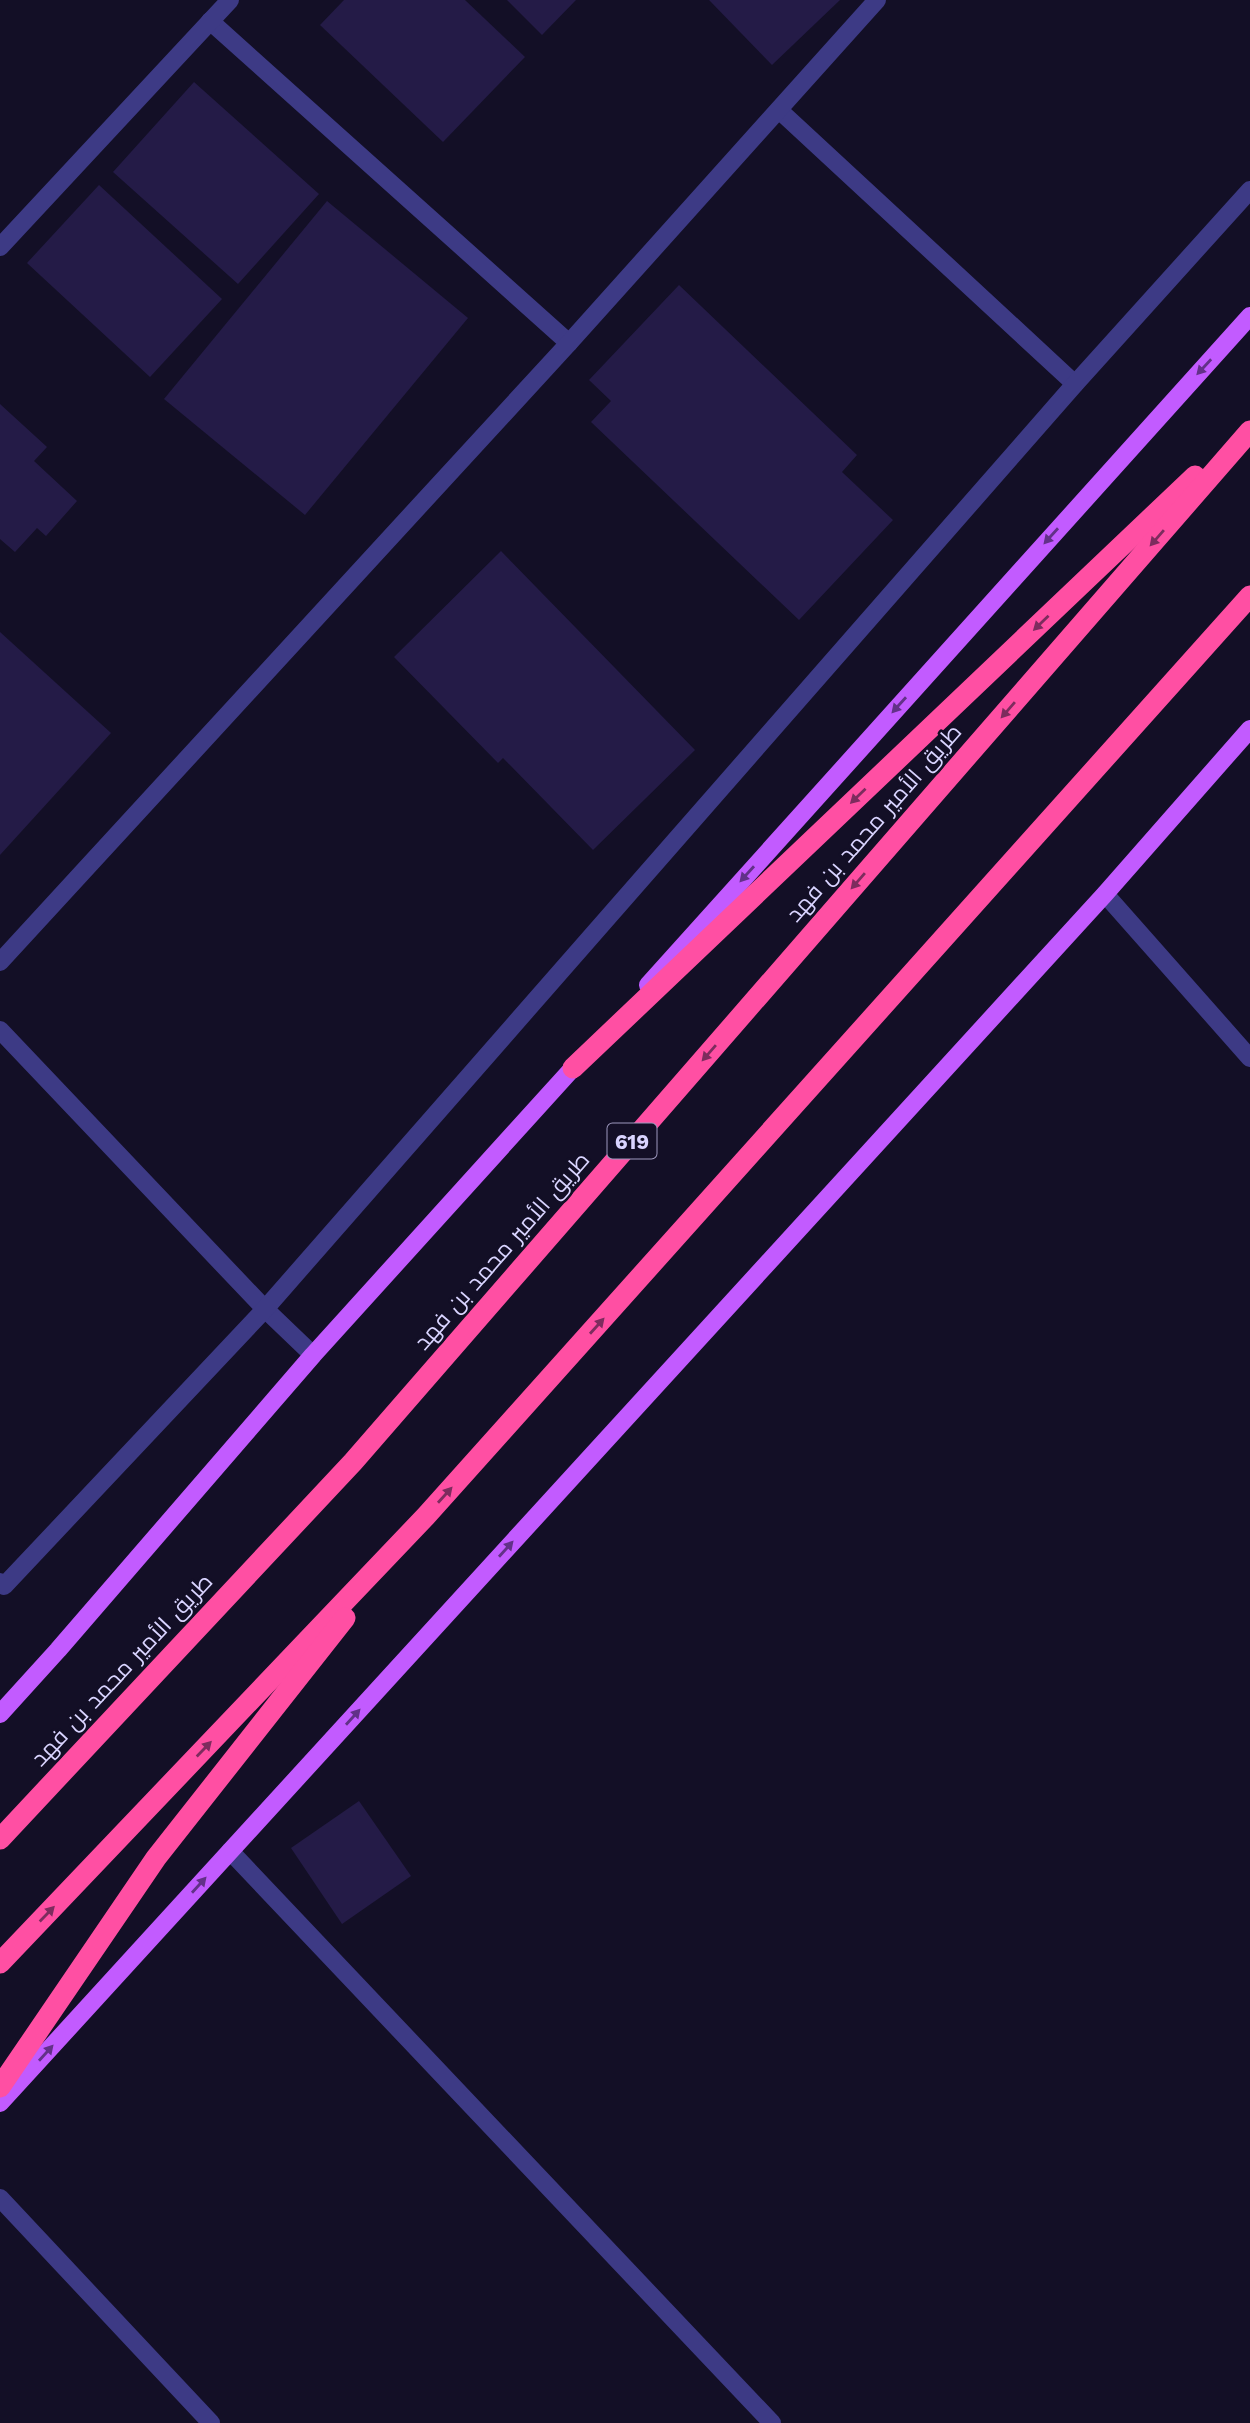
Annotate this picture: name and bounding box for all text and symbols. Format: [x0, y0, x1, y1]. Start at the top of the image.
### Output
one-way arrow [1196, 358, 1212, 376]
one-way arrow [1044, 527, 1060, 544]
one-way arrow [1149, 529, 1165, 547]
one-way arrow [1033, 614, 1050, 630]
one-way arrow [892, 696, 908, 713]
one-way arrow [1001, 701, 1016, 718]
street label: طريق الأمير محمد بن فهد [781, 718, 967, 928]
one-way arrow [850, 788, 867, 804]
one-way arrow [740, 865, 756, 882]
one-way arrow [851, 873, 866, 890]
one-way arrow [701, 1044, 717, 1062]
road number: 619 [608, 1124, 656, 1158]
street label: طريق الأمير محمد بن فهد [409, 1146, 595, 1356]
one-way arrow [588, 1318, 604, 1335]
one-way arrow [437, 1486, 453, 1504]
one-way arrow [498, 1541, 514, 1558]
street label: طريق الأمير محمد بن فهد [26, 1568, 218, 1772]
one-way arrow [345, 1708, 361, 1726]
one-way arrow [196, 1740, 212, 1758]
one-way arrow [191, 1877, 207, 1894]
one-way arrow [39, 1906, 55, 1923]
one-way arrow [38, 2044, 54, 2062]

